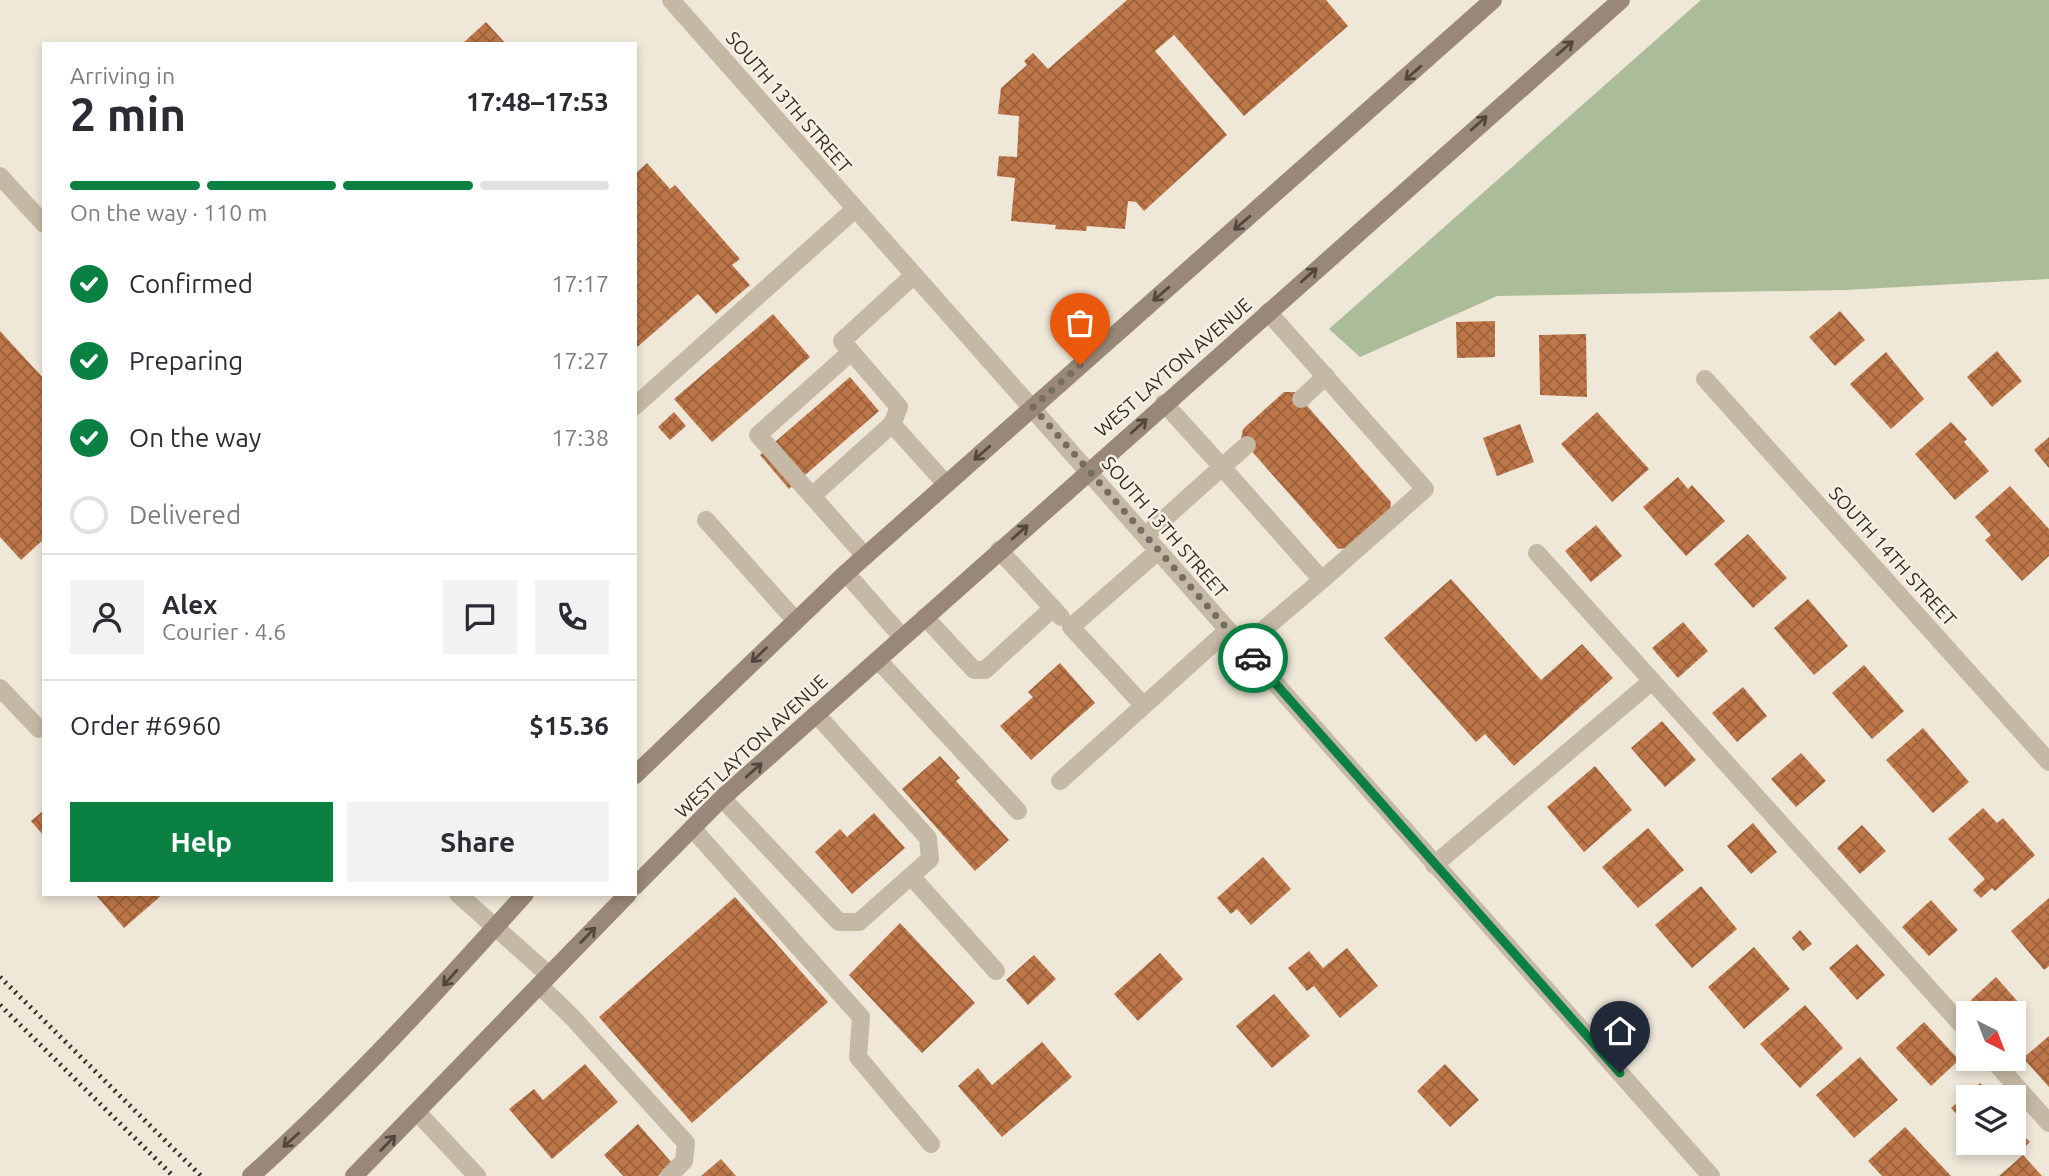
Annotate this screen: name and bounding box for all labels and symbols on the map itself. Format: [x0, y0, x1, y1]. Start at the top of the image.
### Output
street label: SOUTH 13TH STREET [722, 27, 857, 177]
one-way arrow [1556, 40, 1574, 56]
one-way arrow [1404, 65, 1422, 81]
one-way arrow [1470, 115, 1487, 132]
one-way arrow [1233, 215, 1251, 231]
one-way arrow [1300, 267, 1318, 283]
one-way arrow [1152, 286, 1170, 302]
pin [1050, 293, 1110, 365]
street label: WEST LAYTON AVENUE [1090, 293, 1256, 441]
one-way arrow [1130, 418, 1148, 434]
one-way arrow [973, 445, 991, 461]
street label: SOUTH 13TH STREET [1098, 452, 1233, 602]
street label: SOUTH 14TH STREET [1825, 482, 1962, 630]
one-way arrow [1010, 524, 1028, 540]
courier [1218, 623, 1288, 693]
one-way arrow [750, 646, 767, 663]
street label: WEST LAYTON AVENUE [670, 670, 832, 822]
one-way arrow [745, 762, 763, 778]
one-way arrow [580, 926, 597, 943]
one-way arrow [442, 969, 458, 987]
pin [1590, 1001, 1650, 1073]
north arrow [1956, 1001, 2026, 1071]
one-way arrow [282, 1132, 300, 1148]
one-way arrow [379, 1134, 396, 1151]

